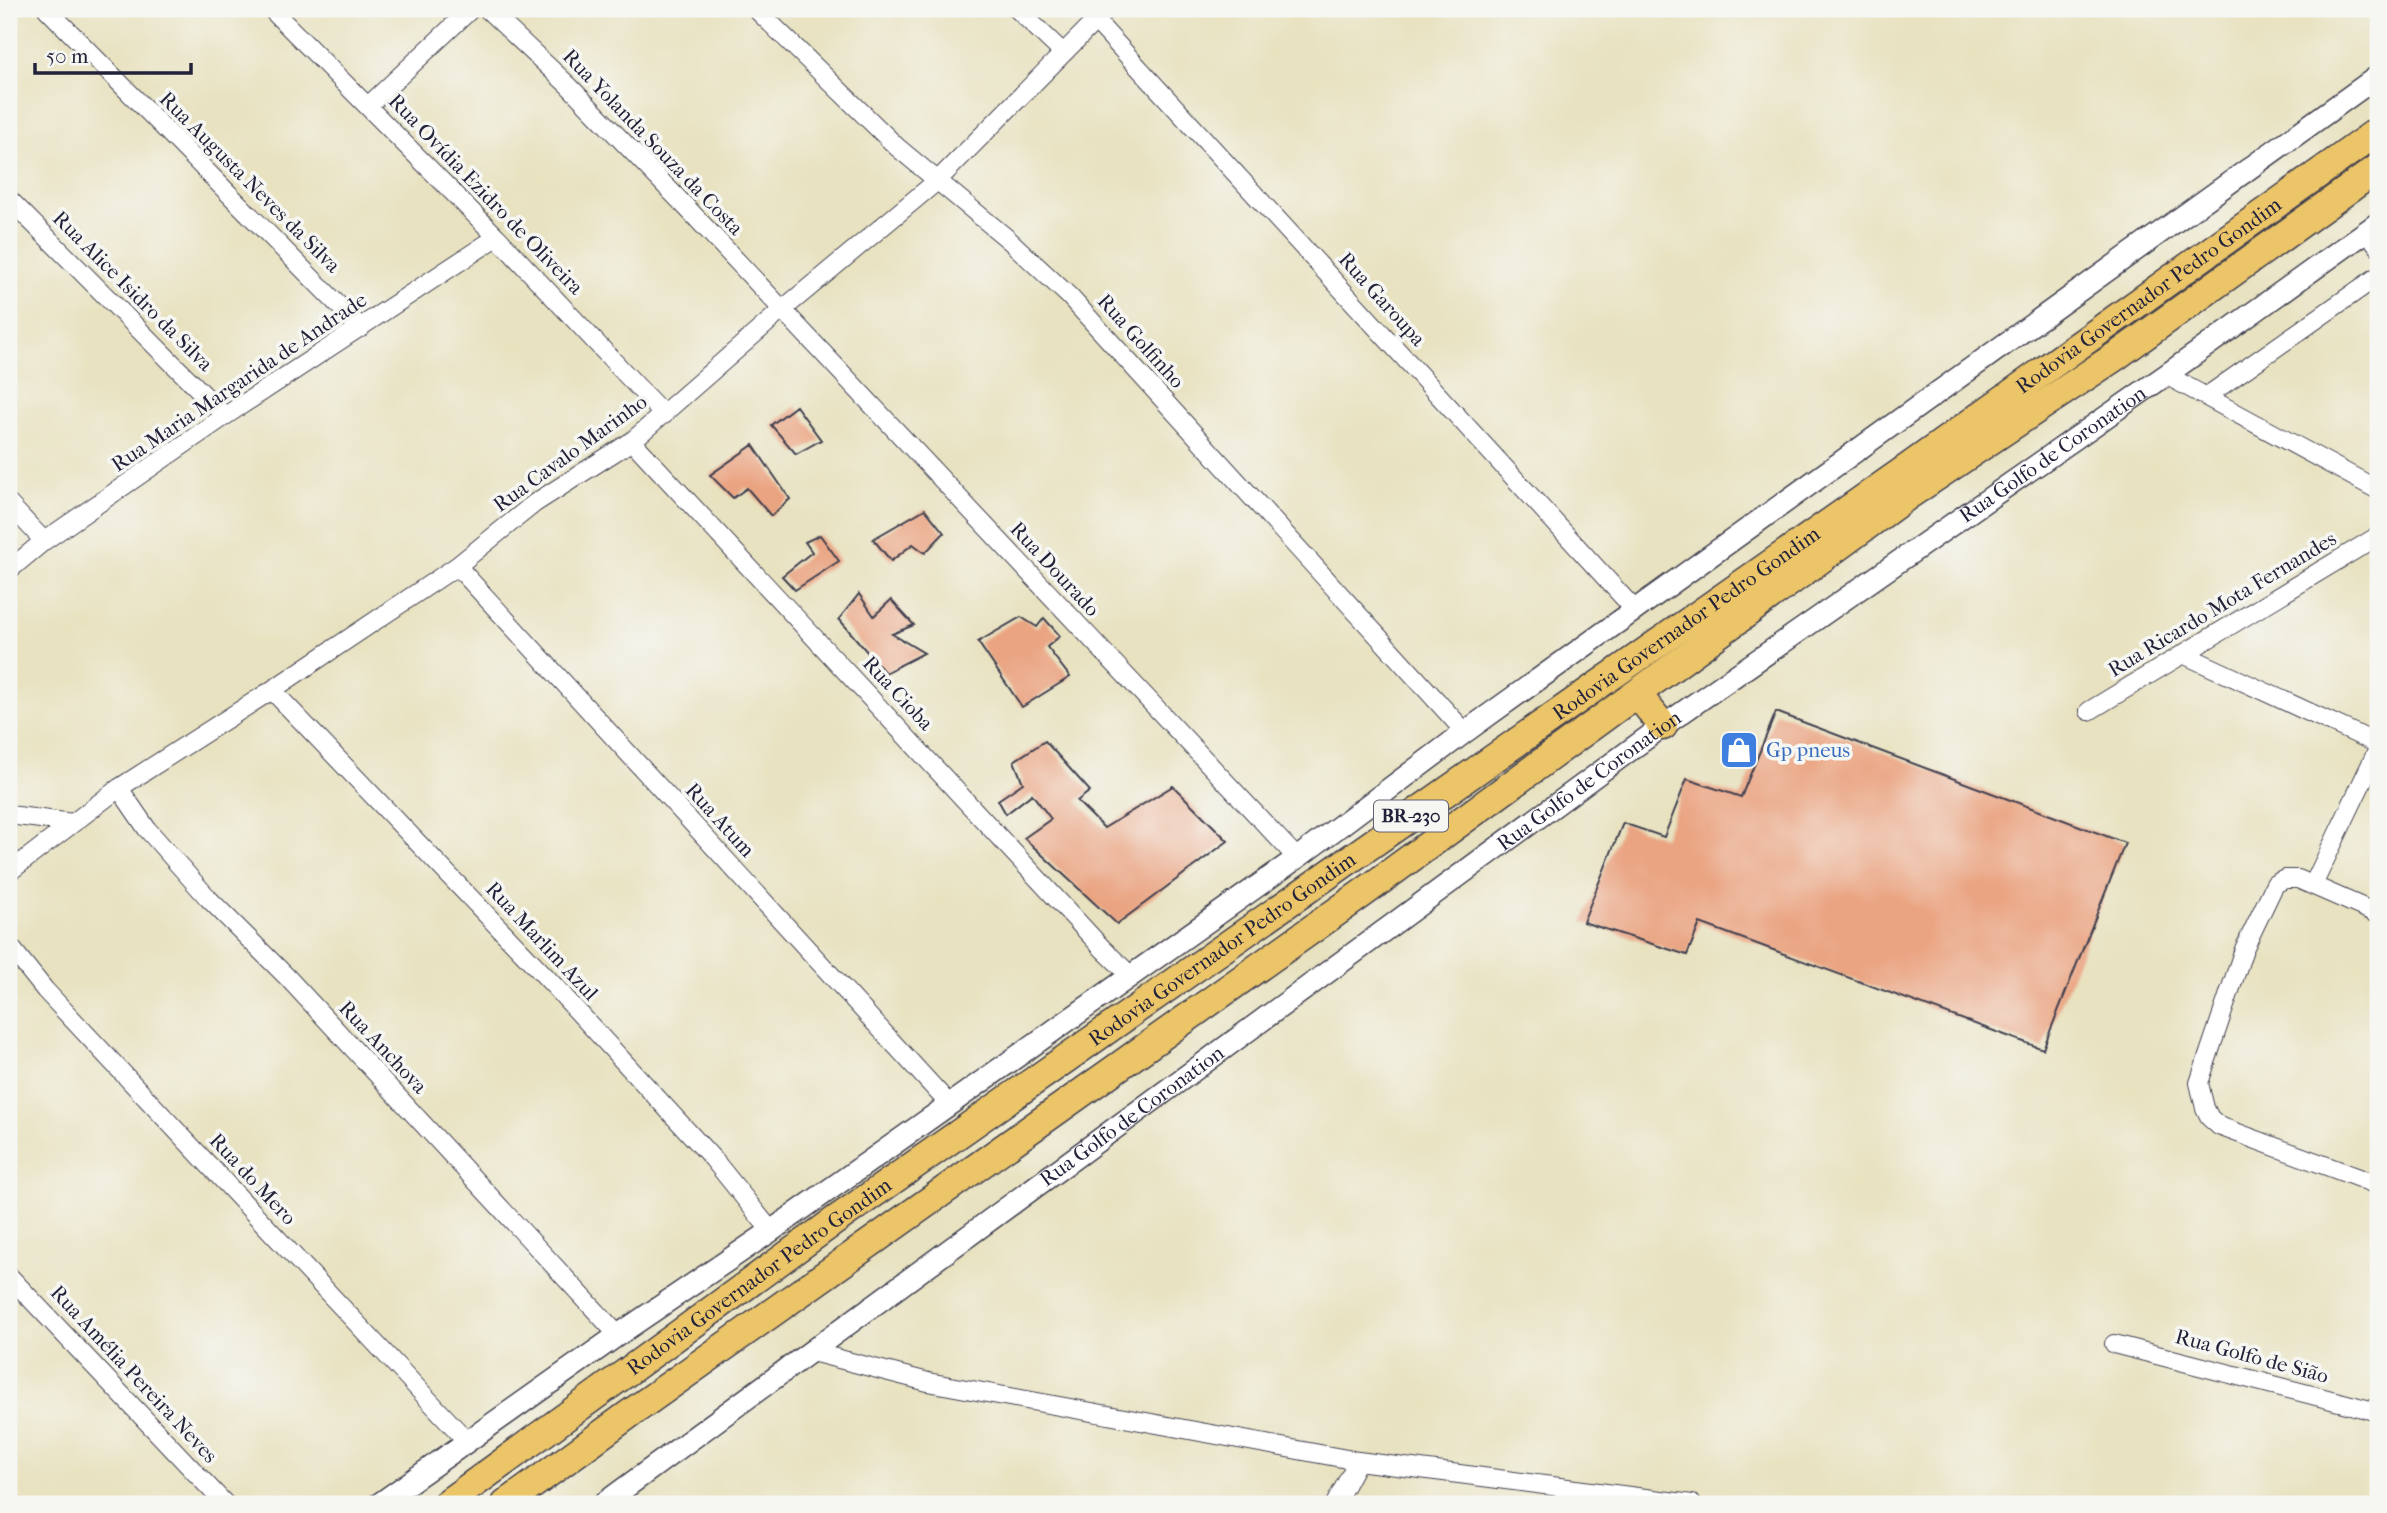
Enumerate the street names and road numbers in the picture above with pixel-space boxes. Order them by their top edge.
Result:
street label: Rua Yolanda Souza da Costa [558,44,748,240]
street label: Rua Augusta Neves da Silva [155,87,346,278]
street label: Rua Ovídia Ezidro de Oliveira [384,89,588,300]
street label: Rodovia Governador Pedro Gondim [2011,192,2286,399]
street label: Rua Alice Isidro da Silva [48,206,218,376]
street label: Rua Garoupa [1334,247,1431,351]
street label: Rua Maria Margarida de Andrade [107,287,371,477]
street label: Rua Golfinho [1092,289,1190,393]
street label: Rua Golfo de Coronation [1955,381,2151,528]
street label: Rua Cavalo Marinho [489,389,651,517]
street label: Rua Dourado [1005,517,1105,621]
street label: Rodovia Governador Pedro Gondim [1548,521,1825,725]
street label: Rua Ricardo Mota Fernandes [2104,526,2341,682]
street label: Rua Cioba [858,651,938,735]
street label: Rua Golfo de Coronation [1492,705,1686,856]
street label: Rua Atum [681,778,760,862]
road number: BR-230 [1374,800,1448,832]
street label: Rodovia Governador Pedro Gondim [1084,847,1361,1051]
street label: Rua Marlim Azul [481,877,603,1005]
street label: Rua Anchova [334,996,432,1098]
street label: Rua Golfo de Coronation [1035,1040,1229,1191]
street label: Rua do Mero [205,1128,301,1230]
street label: Rodovia Governador Pedro Gondim [622,1172,896,1380]
street label: Rua Amélia Pereira Neves [46,1280,223,1468]
street label: Rua Golfo de Sião [2173,1324,2331,1388]

